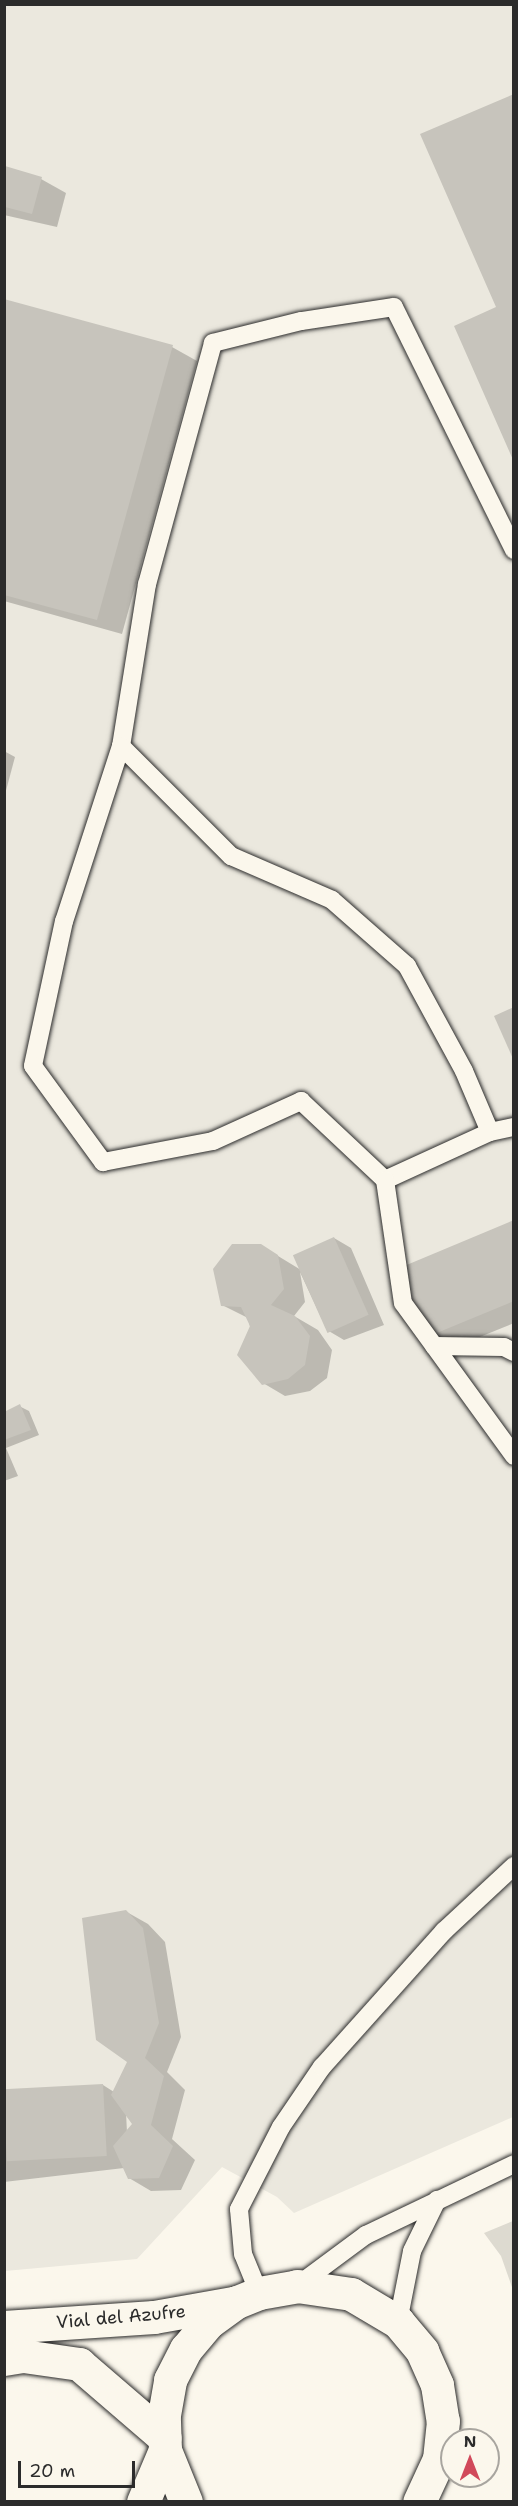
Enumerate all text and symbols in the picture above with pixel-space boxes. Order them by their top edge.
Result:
street label: Vial del Azufre [55,2301,187,2333]
north arrow [440,2428,500,2488]
text: N [464,2431,476,2452]
scale bar [21,2449,138,2487]
text: 20 m [29,2459,75,2483]

